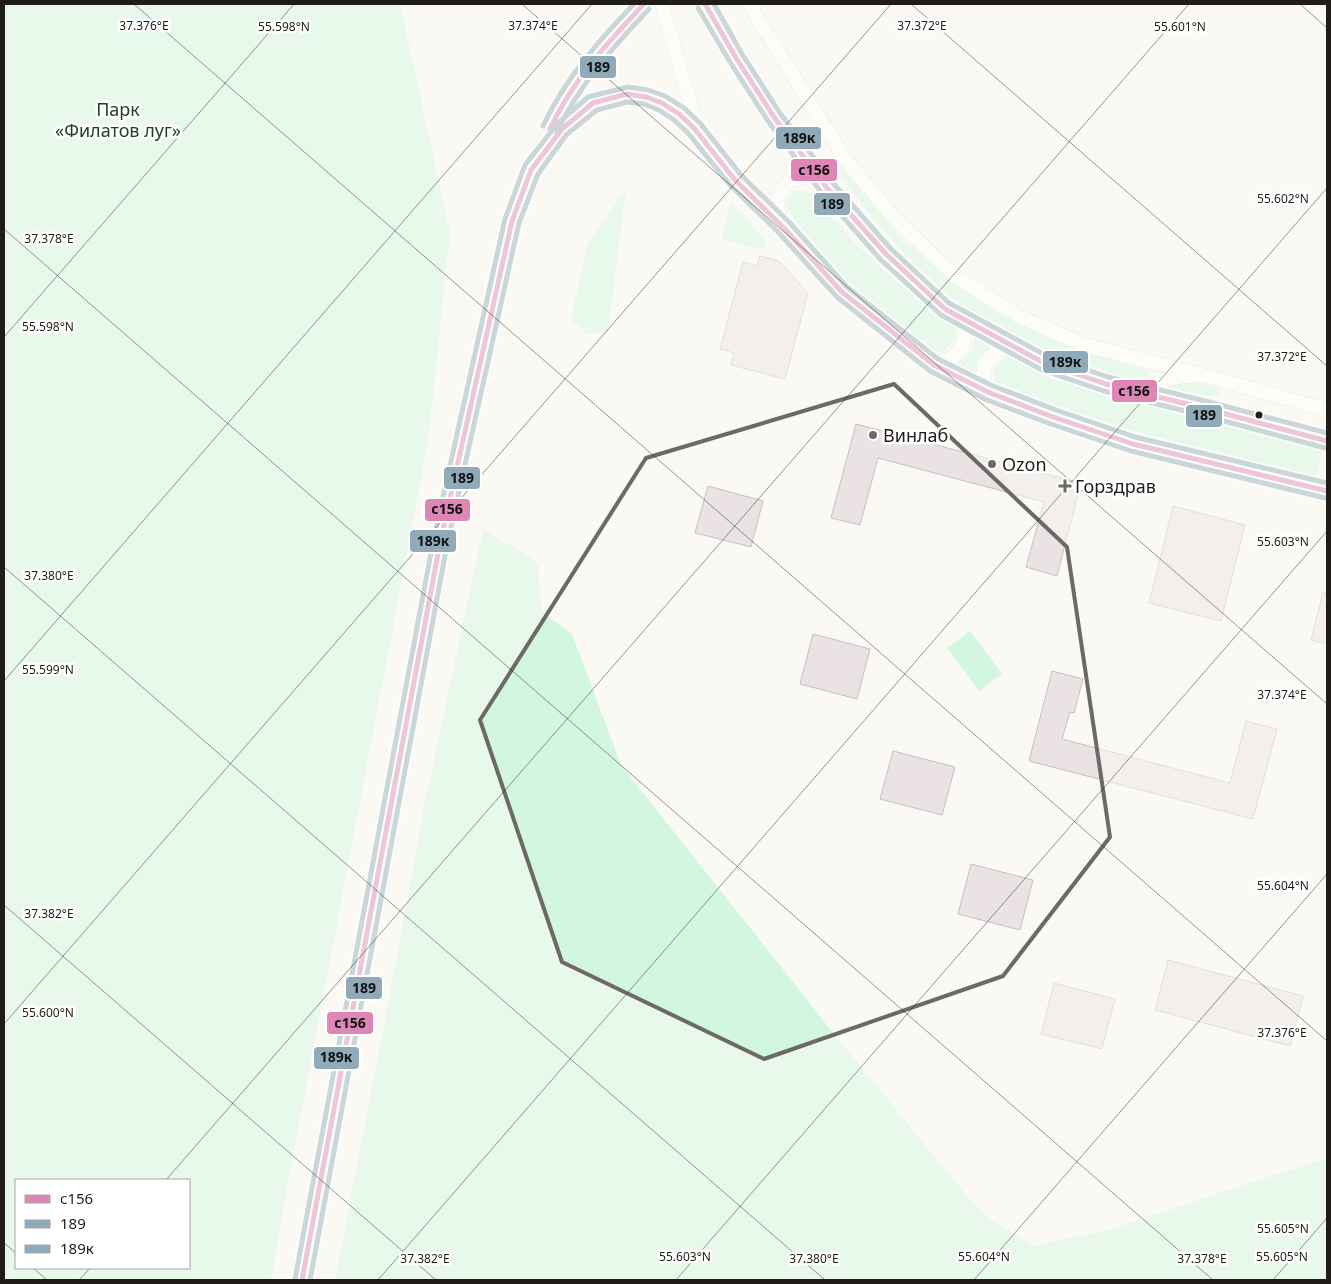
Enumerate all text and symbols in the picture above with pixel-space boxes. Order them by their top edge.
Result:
text: 37.376°E [119,17,169,34]
text: 37.374°E [508,17,558,34]
text: 37.372°E [897,17,947,34]
text: 55.598°N [258,18,310,35]
text: 55.601°N [1154,18,1206,35]
line badge: 189 [579,55,617,79]
text: 189 [586,57,610,76]
park label: Парк «Филатов луг» [55,97,181,142]
line badge: 189к [775,126,822,150]
text: 189к [783,128,816,147]
line badge: с156 [790,158,838,182]
text: с156 [798,160,830,179]
text: 55.602°N [1257,190,1309,207]
line badge: 189 [813,192,851,216]
text: 189 [820,194,844,213]
text: 37.378°E [24,230,74,247]
text: 55.598°N [22,318,74,335]
text: 37.372°E [1257,348,1307,365]
line badge: 189к [1042,350,1089,374]
text: 189к [1049,352,1082,371]
line badge: с156 [1111,379,1158,403]
text: с156 [1118,381,1150,400]
line badge: 189 [1185,404,1223,428]
text: 189 [1192,405,1216,424]
unlabelled marker [1254,410,1264,420]
place label: Винлаб [883,423,948,447]
marker: Винлаб [867,429,879,441]
place label: Ozon [1002,452,1047,476]
marker: Ozon [986,458,998,470]
line badge: 189 [443,466,481,490]
text: 189 [450,468,474,487]
place label: Горздрав [1075,474,1156,498]
marker: Горздрав [1059,480,1071,492]
line badge: с156 [424,498,471,522]
text: с156 [431,499,463,518]
line badge: 189к [409,529,457,553]
text: 189к [417,531,450,550]
text: 55.603°N [1257,533,1309,550]
text: 37.380°E [24,567,74,584]
text: 55.599°N [22,661,74,678]
text: 37.374°E [1257,686,1307,703]
text: 55.604°N [1257,877,1309,894]
text: 37.382°E [24,905,74,922]
line badge: 189 [345,976,383,1000]
text: 189 [352,978,376,997]
text: 55.600°N [22,1004,74,1021]
line badge: с156 [326,1011,374,1035]
text: с156 [334,1013,366,1032]
text: 37.376°E [1257,1024,1307,1041]
line badge: 189к [313,1046,360,1070]
text: 189к [320,1047,353,1066]
legend [15,1179,190,1269]
text: с156 [60,1188,93,1208]
text: 189 [60,1213,86,1233]
text: 55.605°N [1257,1220,1309,1237]
text: 189к [60,1238,94,1258]
text: 55.603°N [659,1248,711,1265]
text: 55.604°N [958,1248,1010,1265]
text: 55.605°N [1256,1248,1308,1265]
text: 37.382°E [400,1250,450,1267]
text: 37.380°E [789,1250,839,1267]
text: 37.378°E [1177,1250,1227,1267]

